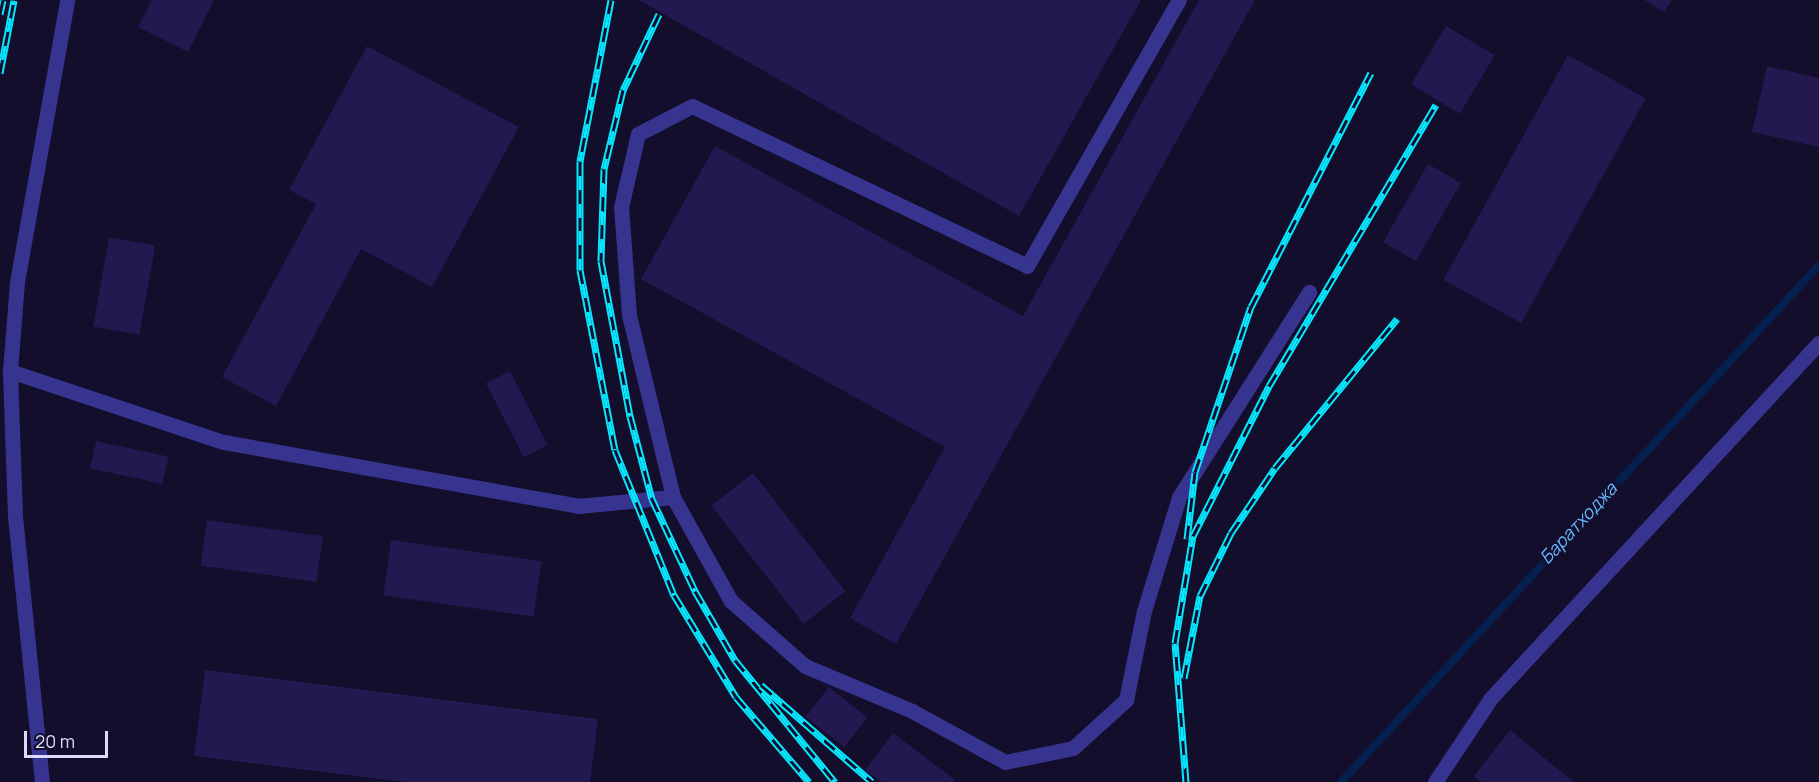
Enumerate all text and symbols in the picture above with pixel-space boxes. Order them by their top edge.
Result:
water label: Баратходжа [1535,478,1621,568]
scale bar [27,719,111,757]
text: 20 m [35,729,75,753]

